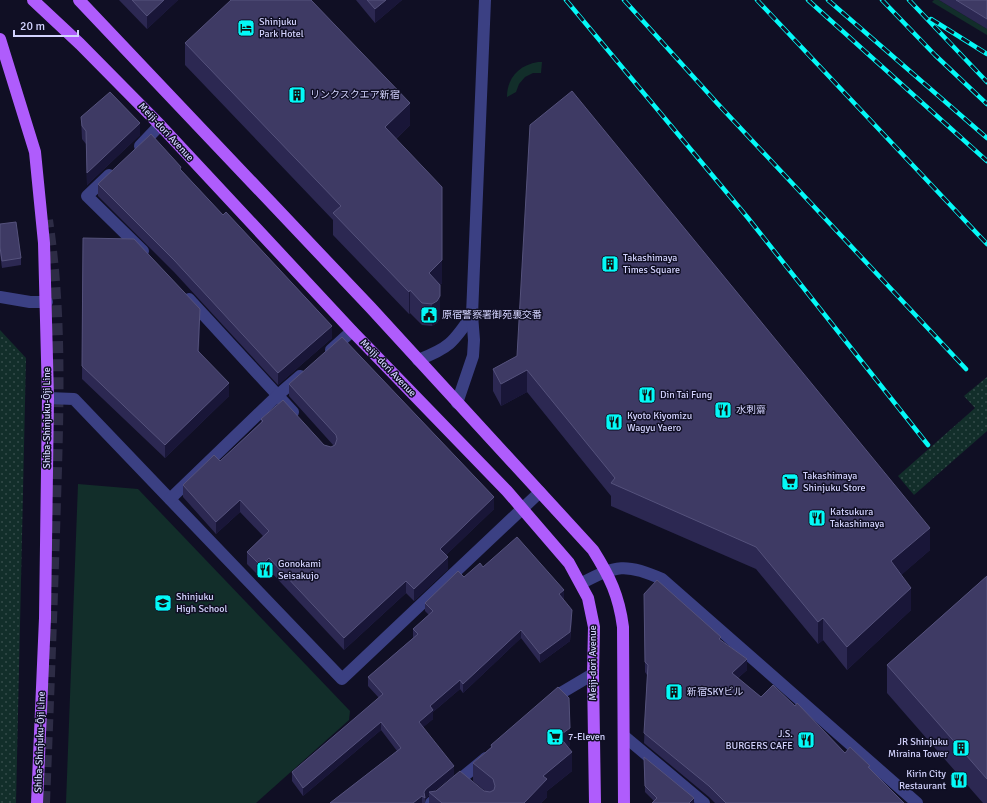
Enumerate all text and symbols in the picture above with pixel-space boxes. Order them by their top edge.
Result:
scale bar [14,12,78,38]
place label: Shinjuku Park Hotel [259,16,304,40]
hotel icon: Shinjuku Park Hotel [236,18,256,38]
text: 20 m [20,19,45,34]
building icon: リンクスクエア新宿 [287,85,307,105]
place label: リンクスクエア新宿 [310,89,400,101]
street label: Meiji-dori Avenue [136,100,196,164]
place label: Takashimaya Times Square [623,252,680,276]
building icon: Takashimaya Times Square [600,254,620,274]
public building icon: 原宿警察署御苑裏交番 [419,305,439,325]
place label: 原宿警察署御苑裏交番 [442,309,542,321]
street label: Meiji-dori Avenue [358,337,418,399]
street label: Shiba-Shinjuku-Ōji Line [41,367,53,469]
restaurant icon: Din Tai Fung [637,385,657,405]
place label: Din Tai Fung [660,389,712,401]
restaurant icon: 水刺齋 [713,400,733,420]
place label: 水刺齋 [736,404,766,416]
place label: Kyoto Kiyomizu Wagyu Yaero [627,410,692,434]
restaurant icon: Kyoto Kiyomizu Wagyu Yaero [604,412,624,432]
place label: Takashimaya Shinjuku Store [803,470,866,494]
supermarket icon: Takashimaya Shinjuku Store [780,472,800,492]
place label: Katsukura Takashimaya [830,506,884,530]
restaurant icon: Katsukura Takashimaya [807,508,827,528]
place label: Gonokami Seisakujo [278,558,321,582]
restaurant icon: Gonokami Seisakujo [255,560,275,580]
place label: Shinjuku High School [176,591,227,615]
school or university icon: Shinjuku High School [153,593,173,613]
street label: Meiji-dori Avenue [587,625,599,701]
building icon: 新宿SKYビル [664,682,684,702]
place label: 新宿SKYビル [687,686,744,698]
street label: Shiba-Shinjuku-Ōji Line [32,691,48,793]
supermarket icon: 7-Eleven [545,727,565,747]
place label: J.S. BURGERS CAFE [726,728,793,752]
restaurant icon: J.S. BURGERS CAFE [796,730,816,750]
place label: 7-Eleven [568,731,605,743]
place label: JR Shinjuku Miraina Tower [888,736,948,760]
building icon: JR Shinjuku Miraina Tower [951,738,971,758]
place label: Kirin City Restaurant [899,768,946,792]
restaurant icon: Kirin City Restaurant [949,770,969,790]

